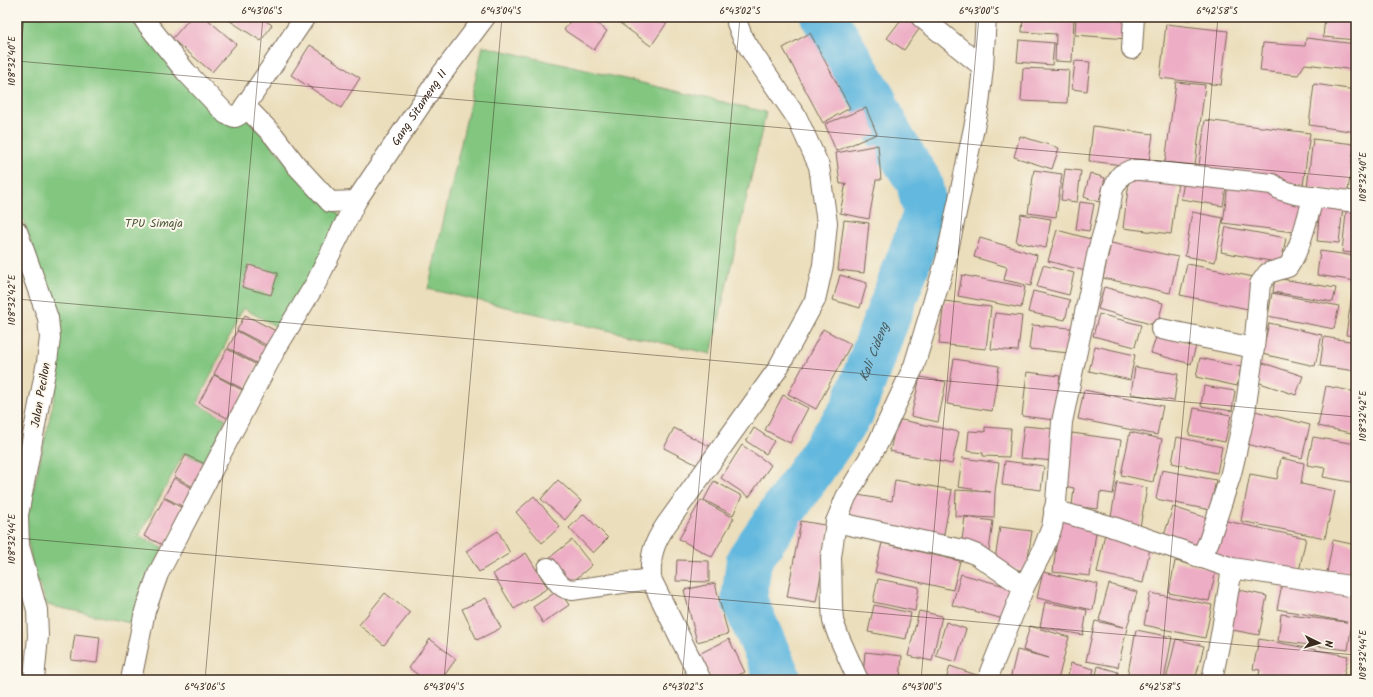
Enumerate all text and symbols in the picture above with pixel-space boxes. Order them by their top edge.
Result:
text: 6°43'06"S [242,3,283,19]
text: 6°43'04"S [481,3,522,19]
text: 6°43'02"S [719,3,761,19]
text: 6°43'00"S [959,3,1000,19]
text: 6°42'58"S [1196,3,1239,19]
text: 108°32'40"E [4,35,20,86]
street label: Gang Sitameng II [386,65,452,149]
text: 108°32'40"E [1355,151,1371,202]
park label: TPU Simaja [125,214,183,233]
text: 108°32'42"E [4,273,20,326]
water label: Kali Cideng [854,318,895,384]
street label: Jalan Pecilon [26,361,56,429]
text: 108°32'42"E [1355,389,1371,442]
text: 108°32'44"E [4,513,20,564]
north arrow [1299,623,1339,663]
text: 108°32'44"E [1355,629,1371,680]
text: N [1319,640,1337,648]
text: 6°43'06"S [185,679,226,695]
text: 6°43'04"S [424,679,465,695]
text: 6°43'02"S [662,679,704,695]
text: 6°43'00"S [902,679,943,695]
text: 6°42'58"S [1139,679,1182,695]

